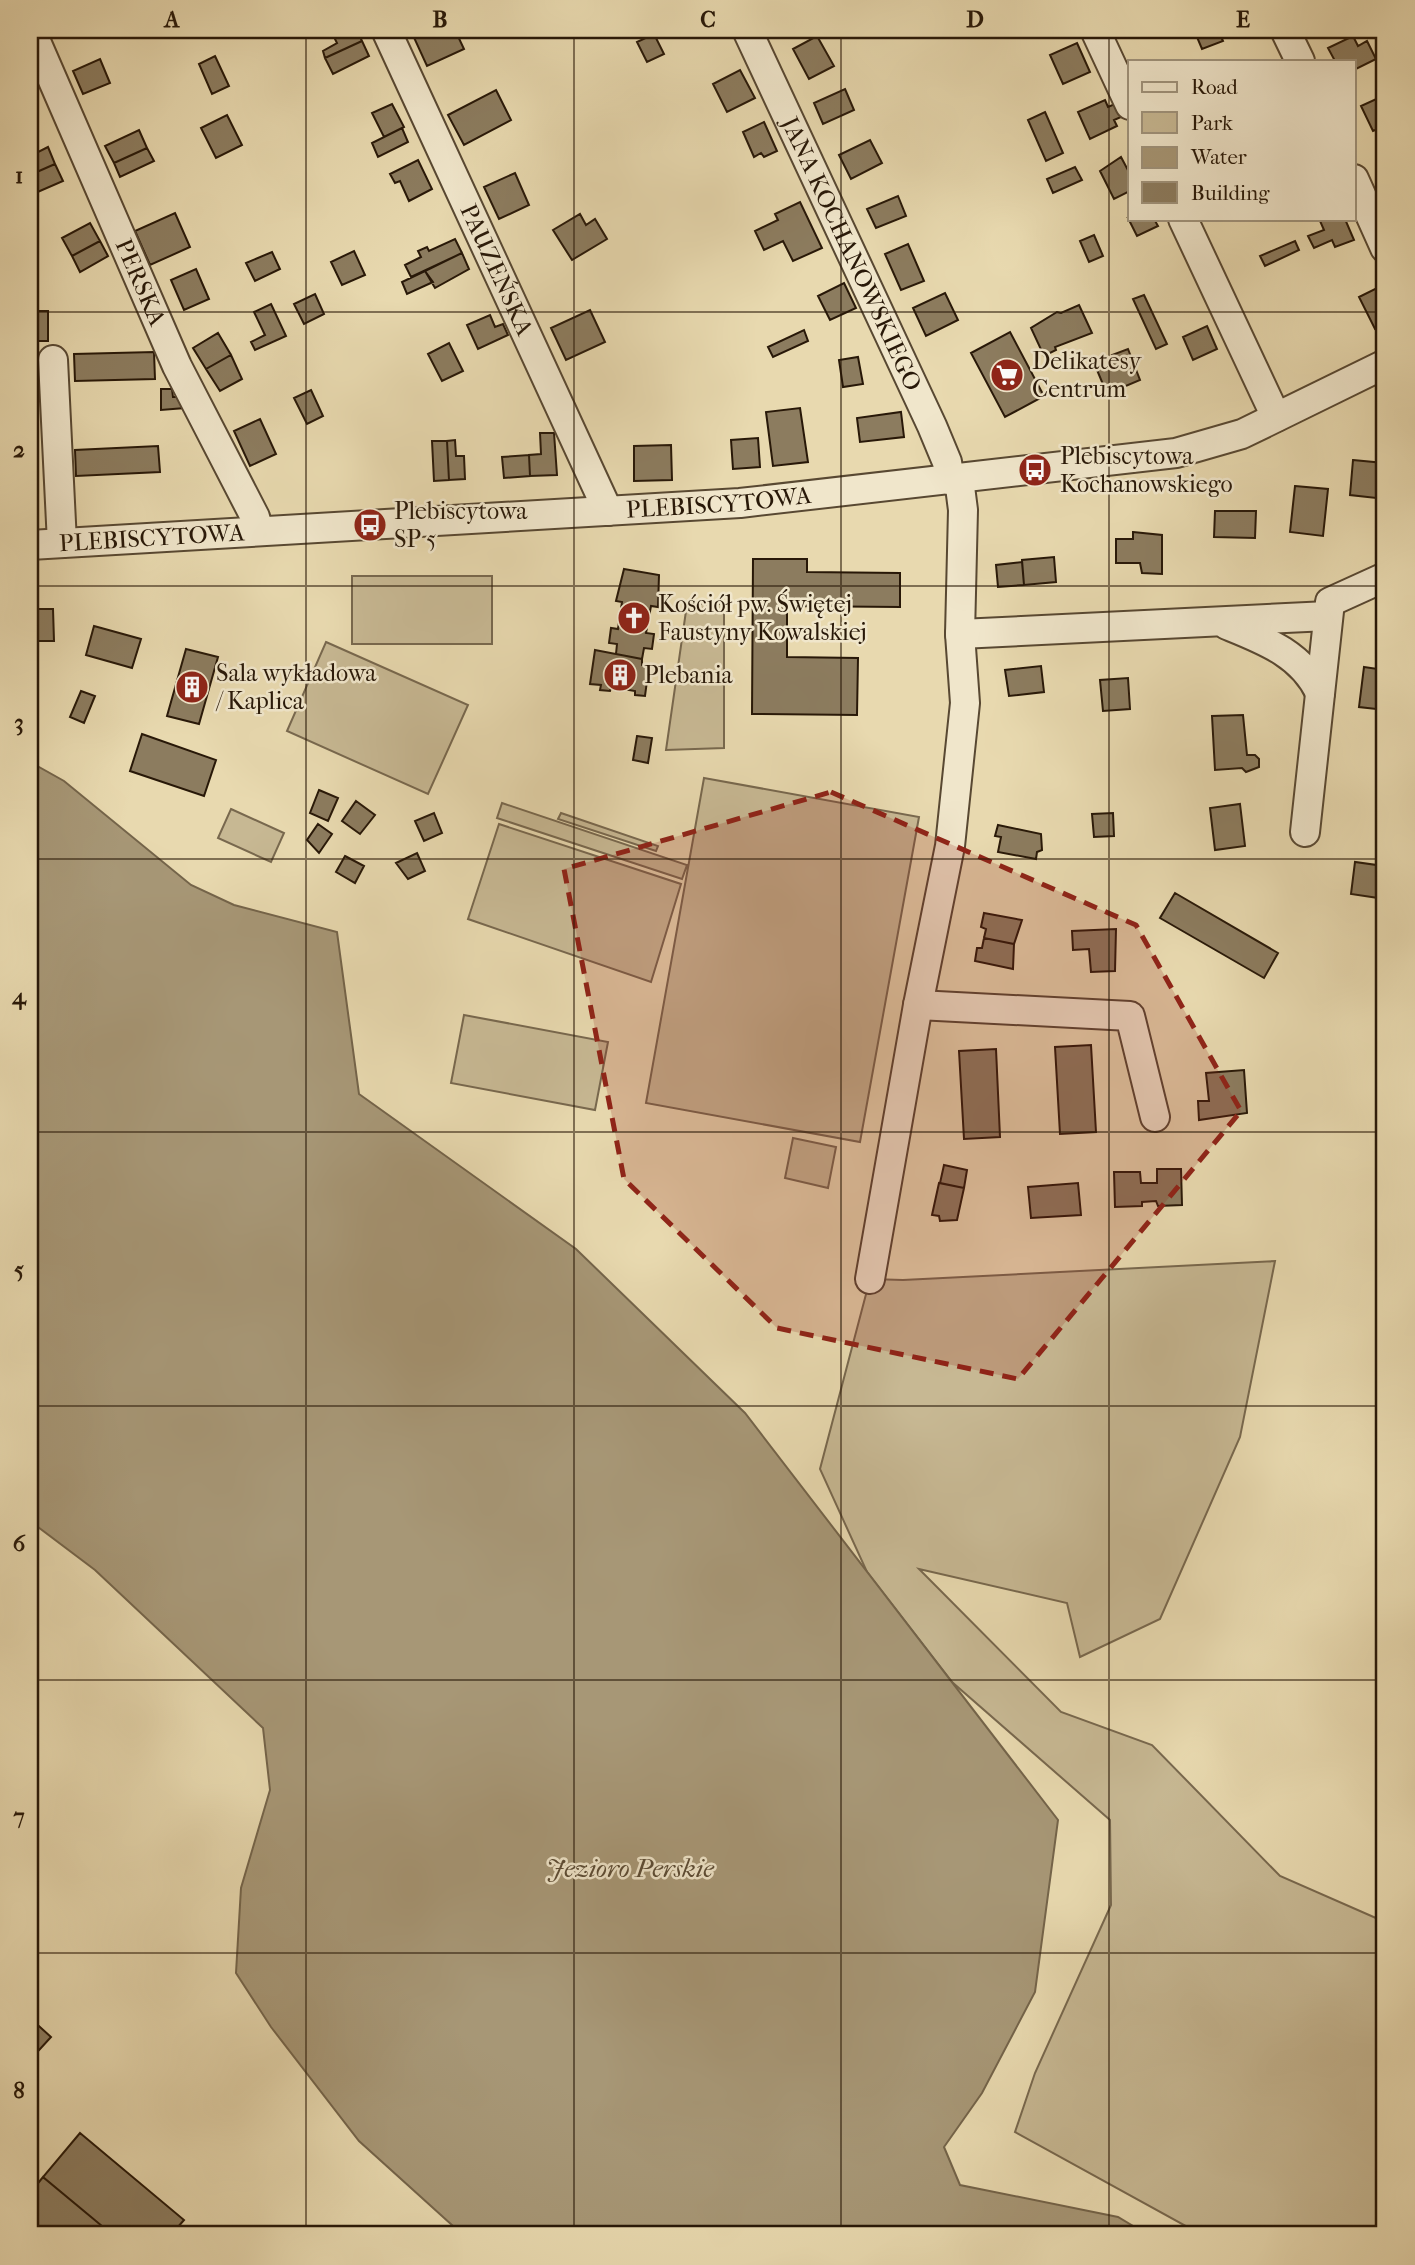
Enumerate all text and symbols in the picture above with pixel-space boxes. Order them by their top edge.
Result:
text: A [163,6,181,33]
text: B [433,6,448,33]
text: C [700,6,716,33]
text: D [966,6,984,33]
text: E [1236,6,1250,33]
legend [1128,60,1356,220]
text: Road [1191,75,1238,99]
street label: JANA KOCHANOWSKIEGO [775,111,927,395]
text: Park [1191,111,1233,135]
text: Water [1190,145,1247,169]
text: 1 [15,162,23,189]
text: Building [1191,181,1270,205]
street label: PAUZEŃSKA [454,200,539,340]
street label: PERSKA [109,235,172,330]
place label: Delikatesy Centrum [1032,347,1142,403]
supermarket icon: Delikatesy Centrum [988,356,1026,394]
text: 2 [13,436,25,463]
place label: Plebiscytowa Kochanowskiego [1060,442,1233,498]
bus stop icon: Plebiscytowa Kochanowskiego [1016,451,1054,489]
street label: PLEBISCYTOWA [625,481,813,524]
place label: Plebiscytowa SP 5 [394,497,528,553]
bus stop icon: Plebiscytowa SP 5 [351,506,389,544]
street label: PLEBISCYTOWA [58,518,246,557]
place label: Kościół pw. Świętej Faustyny Kowalskiej [658,589,867,646]
church icon: Kościół pw. Świętej Faustyny Kowalskiej [615,599,653,637]
building icon: Plebania [601,656,639,694]
place label: Sala wykładowa / Kaplica [215,659,377,715]
place label: Plebania [644,661,733,689]
building icon: Sala wykładowa / Kaplica [173,668,211,706]
text: 3 [14,709,24,736]
text: 4 [11,983,27,1010]
text: 5 [14,1256,24,1283]
text: 6 [13,1530,26,1557]
text: 7 [12,1803,25,1830]
water label: Jezioro Perskie [546,1853,715,1884]
text: 8 [13,2077,25,2104]

